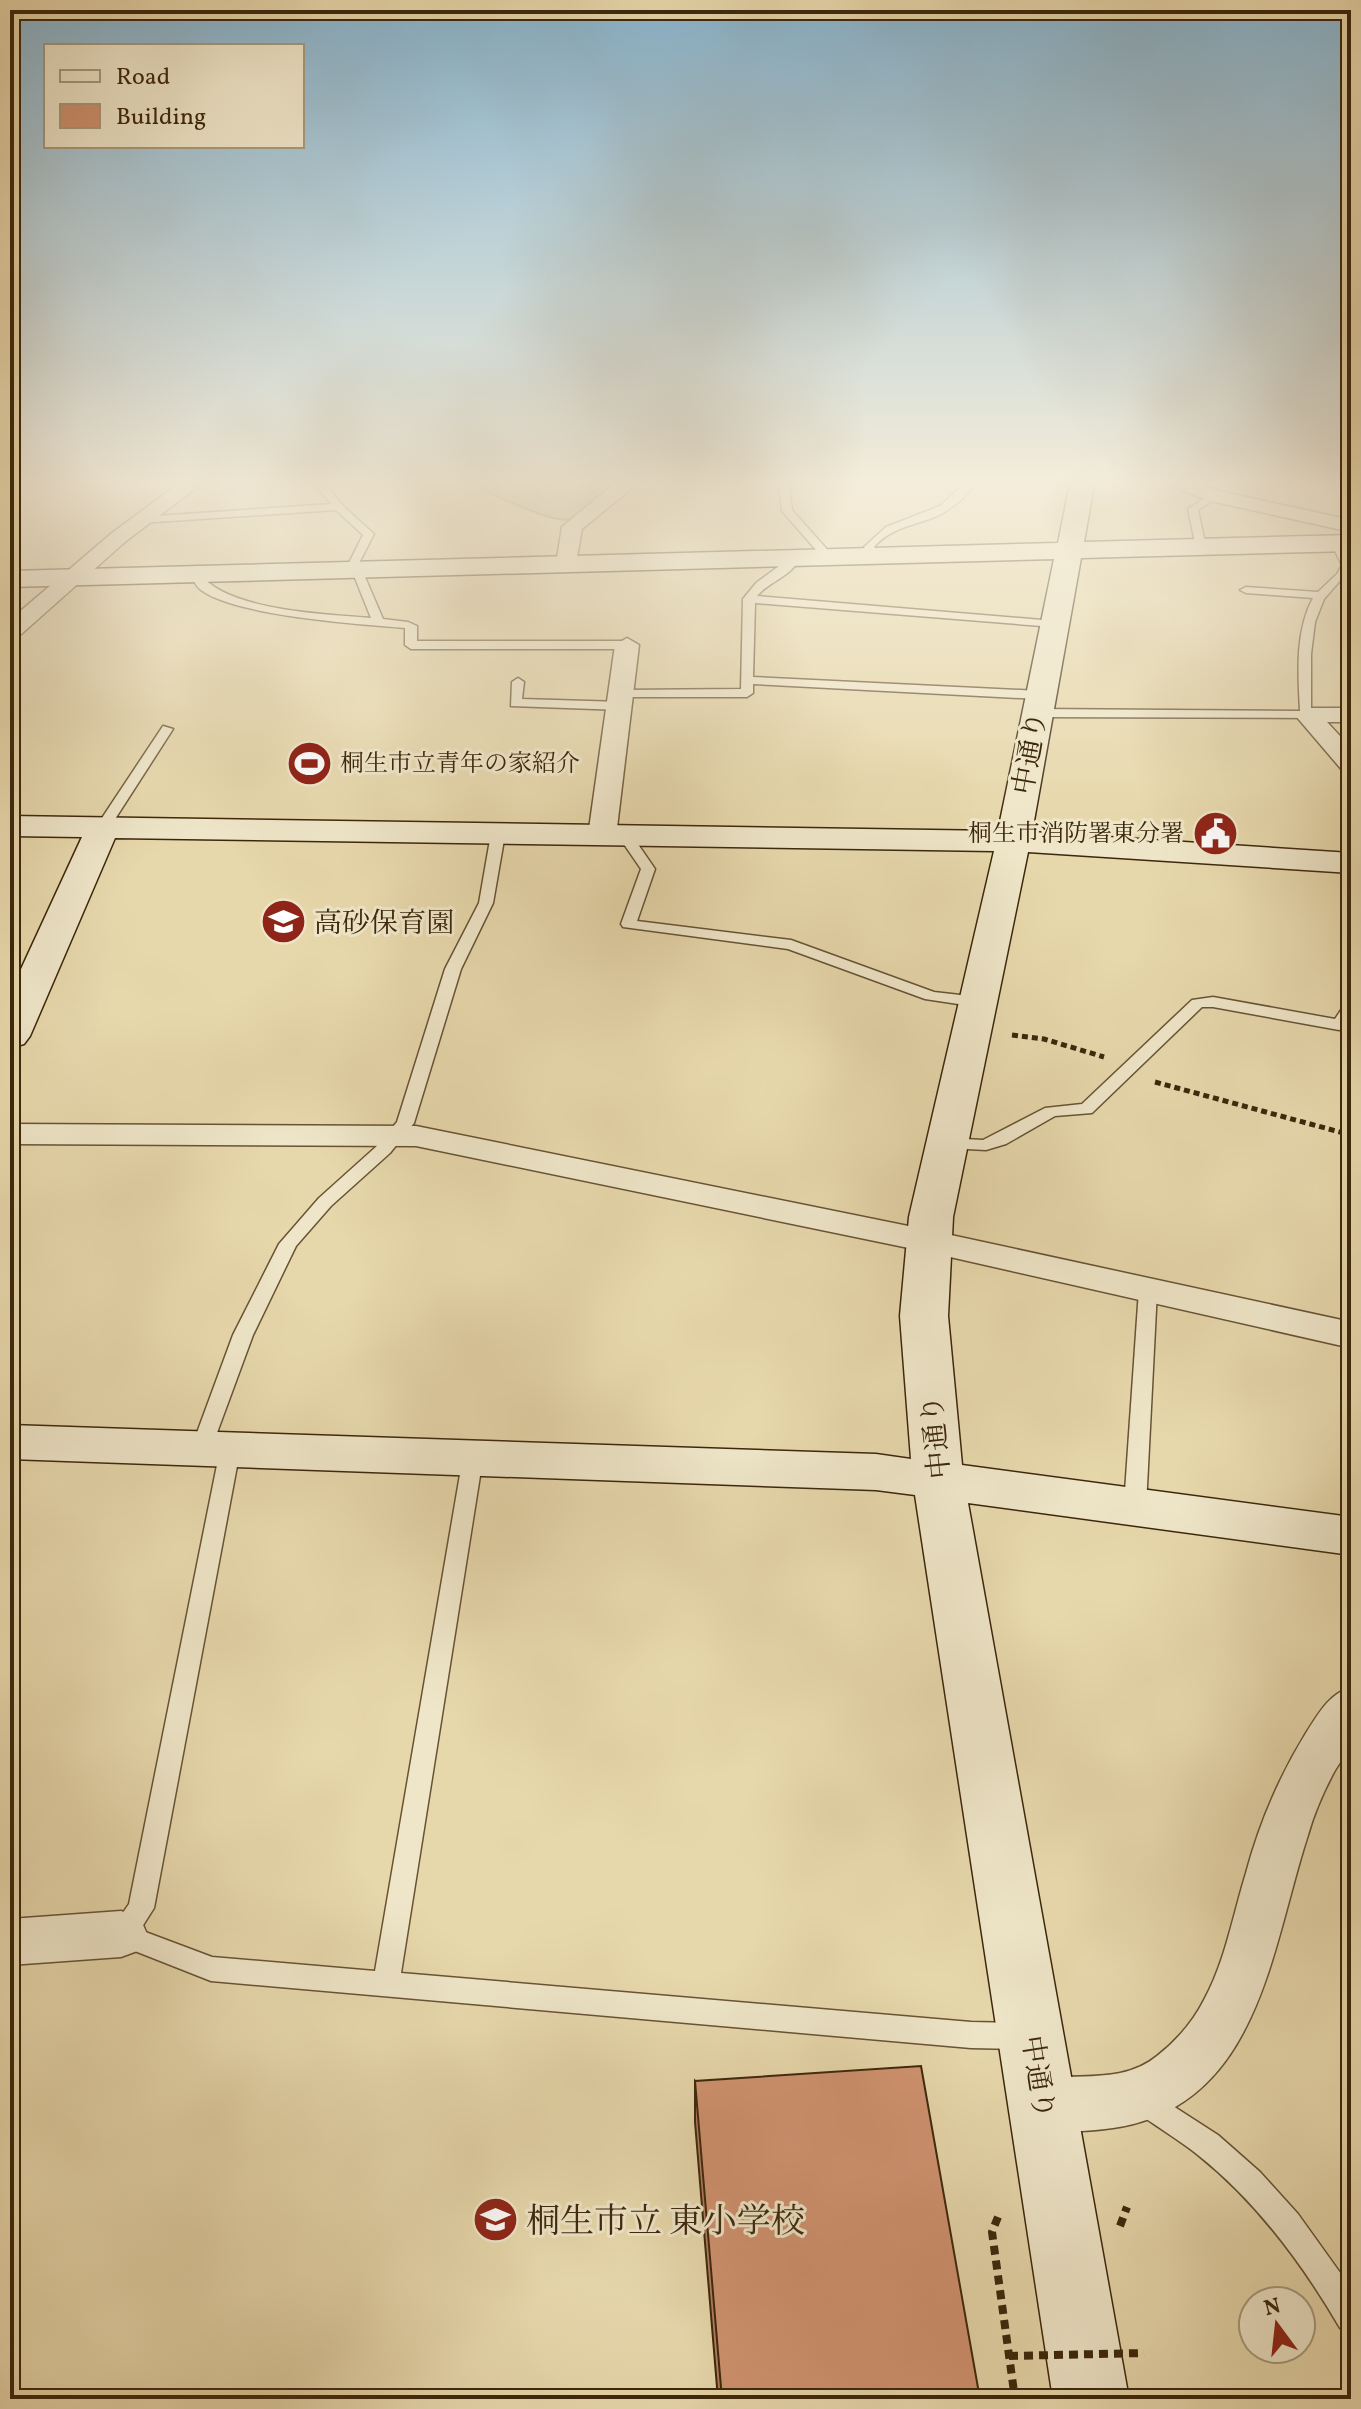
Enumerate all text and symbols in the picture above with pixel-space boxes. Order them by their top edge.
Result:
legend [44,44,304,148]
text: Road [116,61,170,95]
text: Building [116,101,206,135]
street label: 中通り [1005,709,1058,798]
sports icon: 桐生市立青年の家紹介 [285,739,333,787]
place label: 桐生市立青年の家紹介 [340,748,580,782]
public building icon: 桐生市消防署東分署 [1191,809,1239,857]
place label: 桐生市消防署東分署 [968,818,1184,852]
school or university icon: 高砂保育園 [259,898,307,946]
place label: 高砂保育園 [314,905,454,944]
street label: 中通り [914,1393,961,1481]
street label: 中通り [1011,2033,1062,2122]
school or university icon: 桐生市立 東小学校 [471,2196,519,2244]
place label: 桐生市立 東小学校 [526,2200,805,2247]
north arrow [1237,2285,1317,2365]
text: N [1261,2291,1284,2325]

